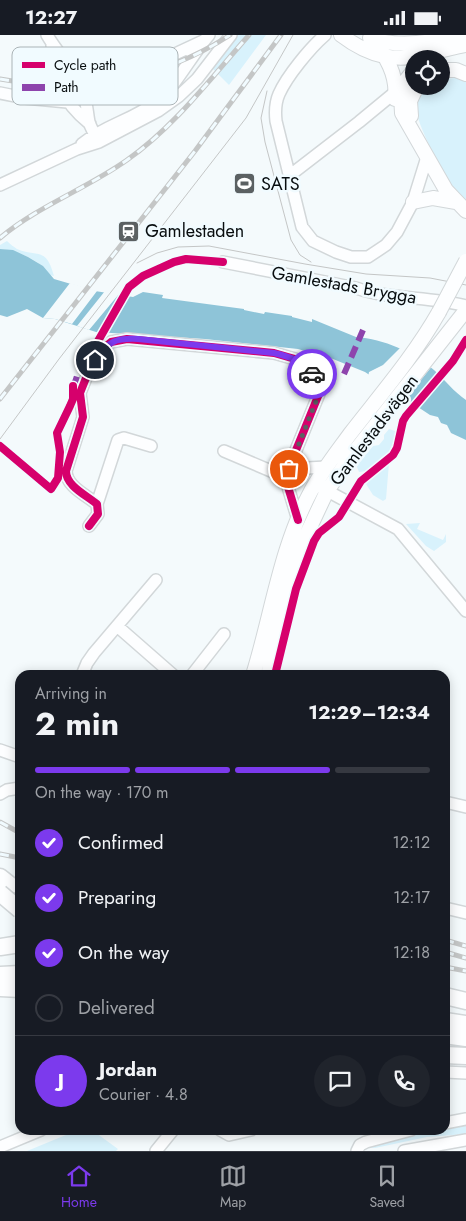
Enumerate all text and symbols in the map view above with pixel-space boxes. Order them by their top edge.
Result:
text: 12:27 [25,4,77,31]
legend [12,47,178,105]
map controls [405,50,450,95]
button: locate [405,50,450,95]
text: Cycle path [54,55,116,75]
text: Path [54,77,79,97]
place label: SATS [261,171,300,197]
sports icon: SATS [233,172,257,196]
place label: Gamlestaden [145,218,244,244]
station icon: Gamlestaden [117,219,141,243]
street label: Gamlestads Brygga [269,259,419,311]
pin [74,339,116,381]
icon: home [81,346,109,374]
courier [287,349,337,399]
icon: car [298,360,326,388]
street label: Gamlestadsvägen [323,369,425,491]
pin [268,448,310,490]
icon: bag [275,455,303,483]
text: Arriving in [35,682,107,705]
text: 12:29–12:34 [308,699,430,726]
text: 2 min [35,701,119,747]
text: On the way · 170 m [35,781,169,804]
icon: check [35,829,63,857]
text: Confirmed [78,829,164,856]
text: 12:12 [393,831,430,854]
icon: check [35,884,63,912]
text: Preparing [78,884,156,911]
text: 12:17 [393,886,430,909]
icon: check [35,939,63,967]
text: On the way [78,939,169,966]
text: 12:18 [393,941,430,964]
text: Delivered [78,994,155,1021]
button: chat [314,1055,366,1107]
button: phone [378,1055,430,1107]
text: Jordan [99,1056,157,1083]
text: J [58,1067,64,1094]
text: Courier · 4.8 [99,1083,188,1106]
tab: Home [61,1162,97,1212]
tab: Map [219,1162,247,1212]
tab: Saved [369,1162,405,1212]

